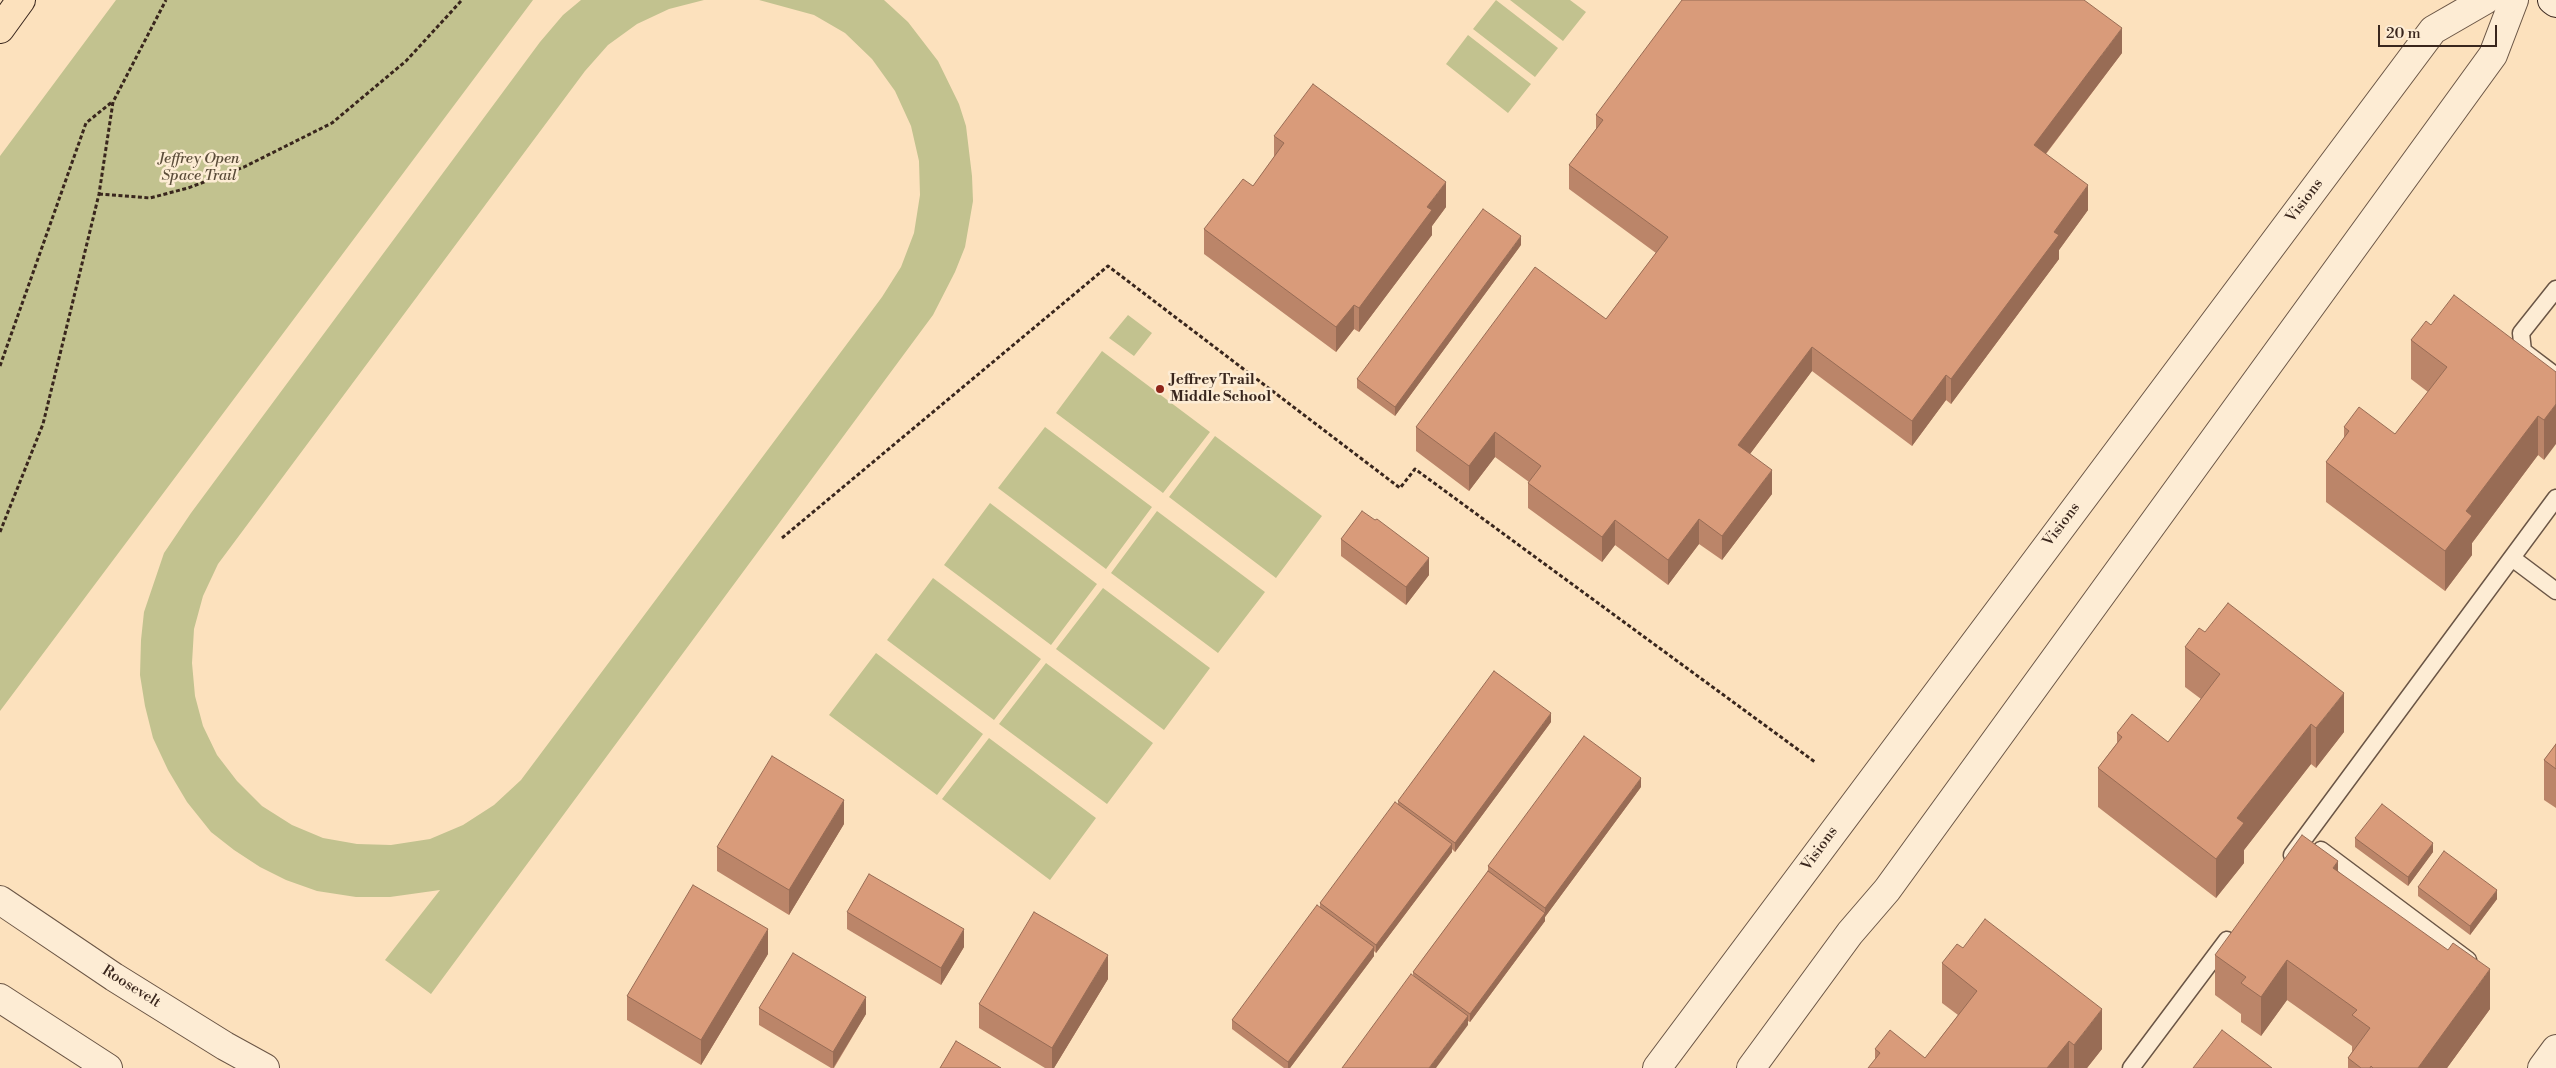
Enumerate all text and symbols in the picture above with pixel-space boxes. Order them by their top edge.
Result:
scale bar [2381,15,2500,47]
text: 20 m [2386,24,2421,43]
park label: Jeffrey Open Space Trail [159,150,239,185]
street label: Visions [2283,176,2327,226]
place label: Jeffrey Trail Middle School [1170,371,1271,406]
marker: Jeffrey Trail Middle School [1154,383,1166,395]
street label: Visions [2040,500,2084,550]
street label: Visions [1798,823,1842,875]
street label: Roosevelt [98,962,164,1012]

